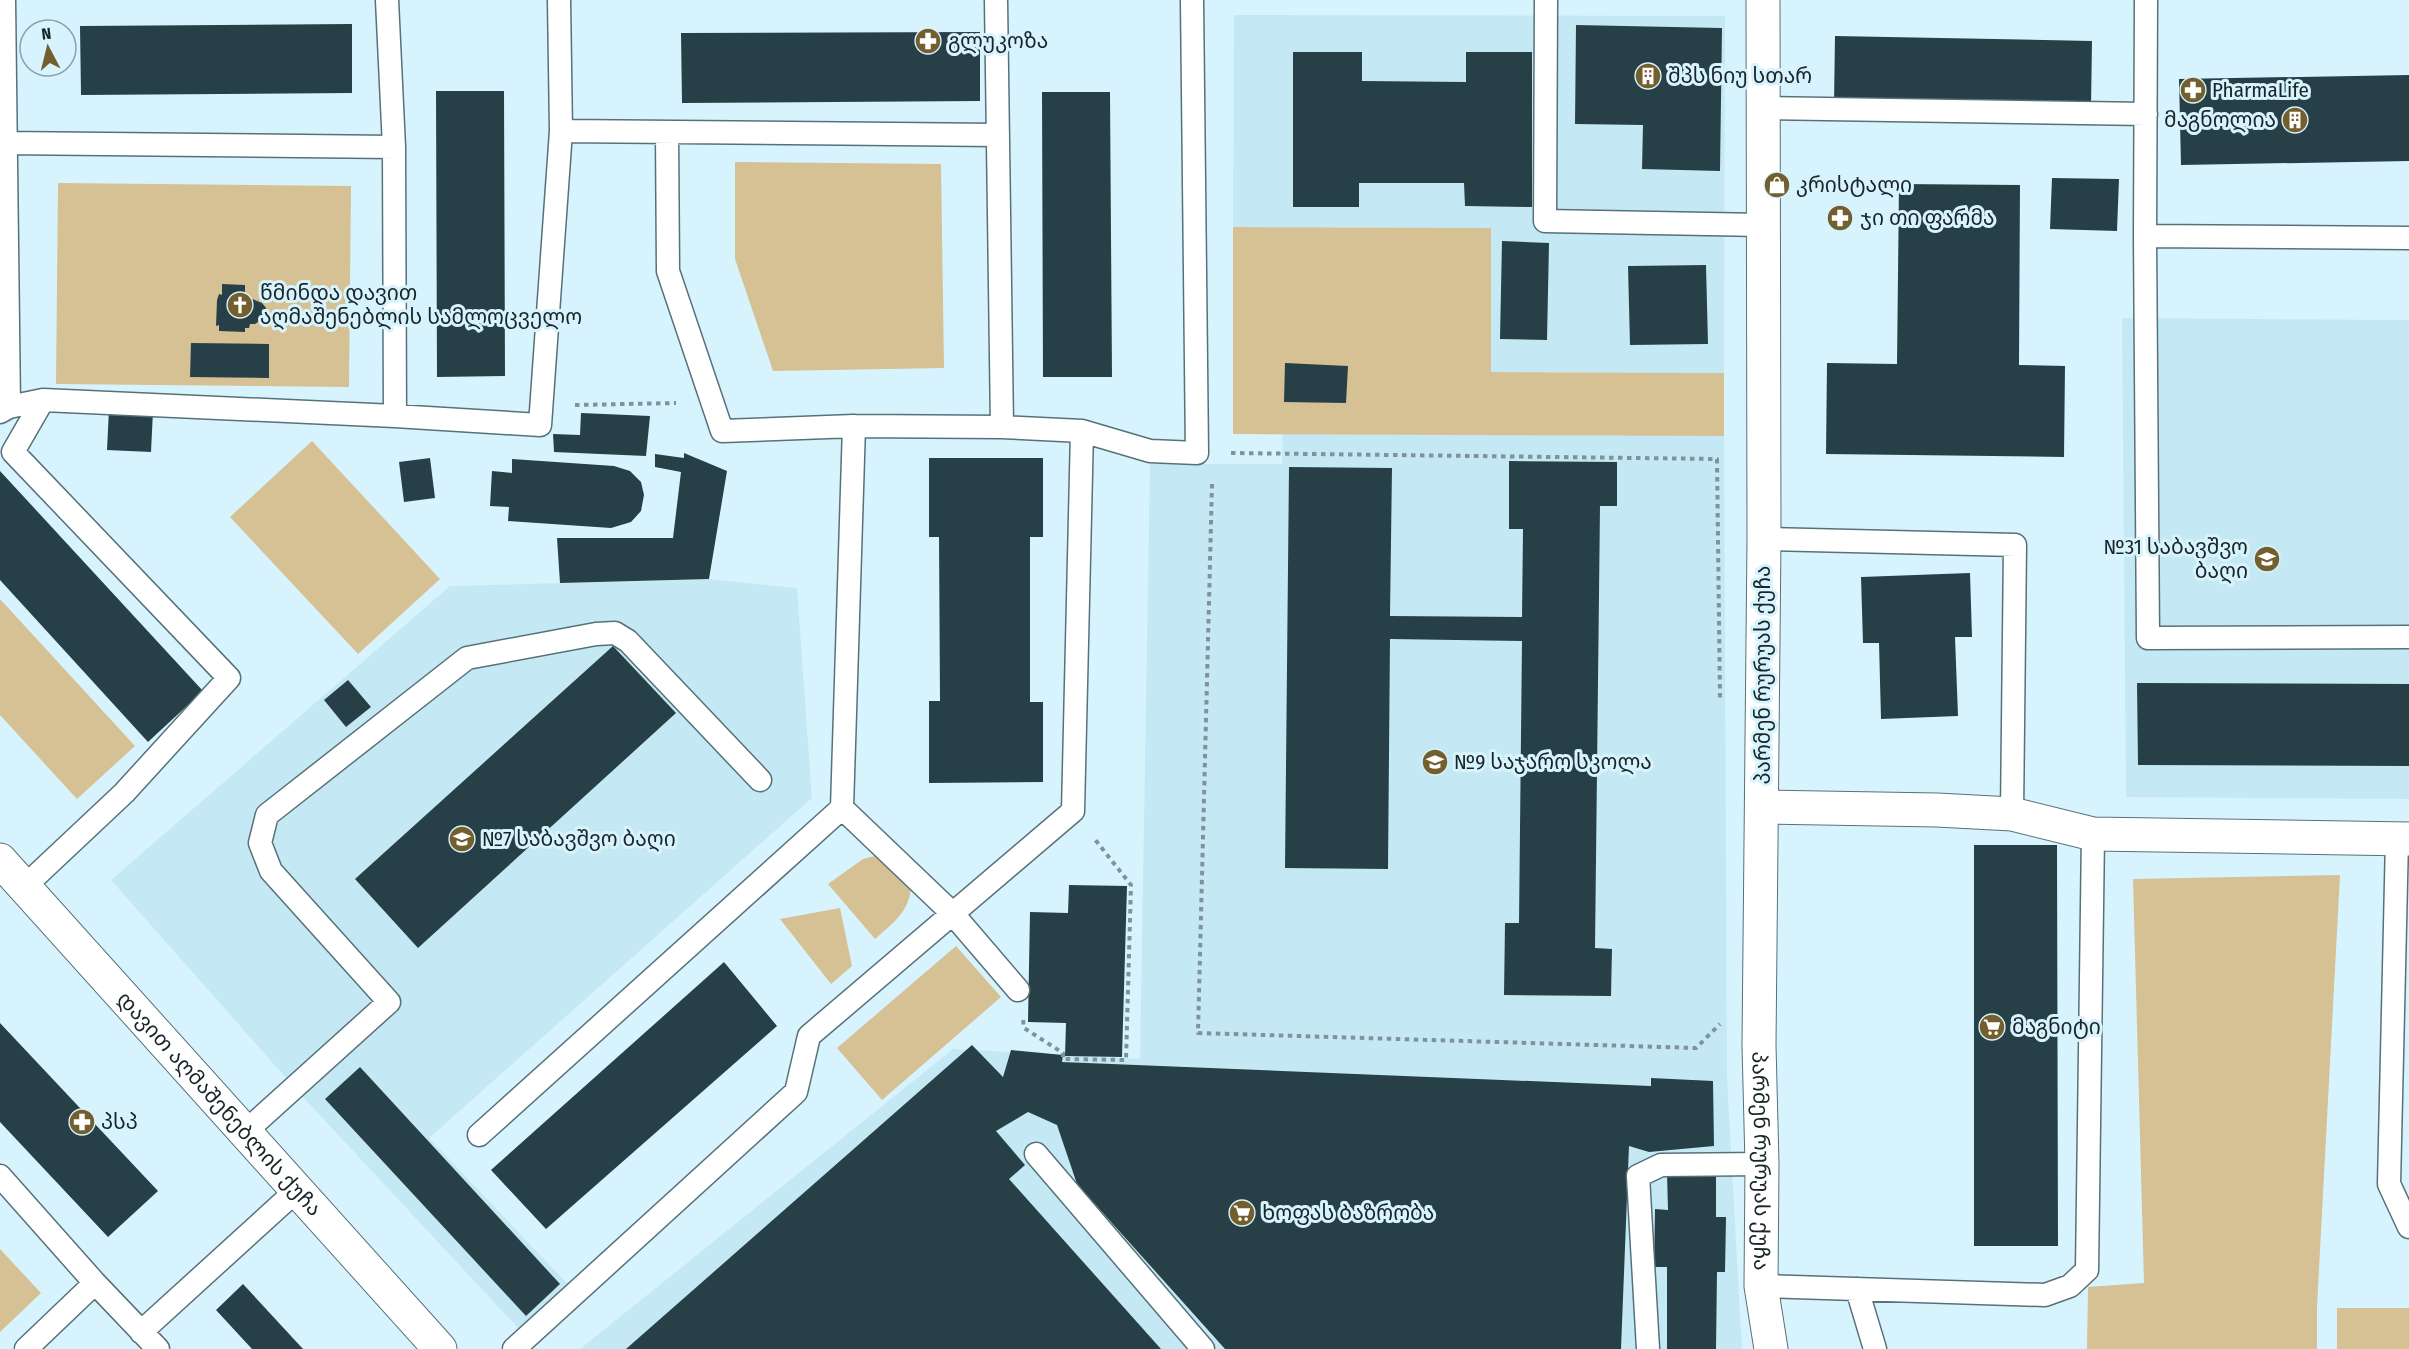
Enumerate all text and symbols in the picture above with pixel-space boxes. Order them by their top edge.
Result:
north arrow [18,18,78,78]
text: N [40,24,52,44]
pharmacy icon: გლუკოზა [913,26,943,56]
place label: გლუკოზა [948,28,1048,54]
building icon: შპს ნიუ სთარ [1633,61,1663,91]
place label: შპს ნიუ სთარ [1668,63,1812,89]
pharmacy icon: PharmaLife [2178,75,2208,105]
place label: PharmaLife [2212,77,2309,103]
building icon: მაგნოლია [2280,105,2310,135]
place label: მაგნოლია [2164,107,2276,133]
shop icon: კრისტალი [1762,170,1792,200]
place label: კრისტალი [1796,172,1912,198]
pharmacy icon: ჯი თი ფარმა [1825,203,1855,233]
place label: ჯი თი ფარმა [1860,205,1995,231]
place label: წმინდა დავით აღმაშენებლის სამლოცველო [260,280,582,330]
church icon: წმინდა დავით აღმაშენებლის სამლოცველო [225,290,255,320]
place label: №31 საბავშვო ბაღი [2104,534,2248,584]
school or university icon: №31 საბავშვო ბაღი [2252,544,2282,574]
street label: პარმენ რურუას ქუჩა [1750,565,1776,785]
school or university icon: №9 საჯარო სკოლა [1420,747,1450,777]
place label: №9 საჯარო სკოლა [1454,749,1652,775]
school or university icon: №7 საბავშვო ბაღი [447,824,477,854]
place label: №7 საბავშვო ბაღი [482,826,676,852]
street label: დავით აღმაშენებლის ქუჩა [112,986,327,1222]
supermarket icon: მაგნიტი [1977,1012,2007,1042]
place label: მაგნიტი [2012,1014,2101,1040]
street label: პარმენ რურუას ქუჩა [1746,1051,1775,1271]
pharmacy icon: პსპ [67,1107,97,1137]
place label: პსპ [101,1109,138,1135]
supermarket icon: Ხოფას Ბაზრობა [1227,1198,1257,1228]
place label: Ხოფას Ბაზრობა [1262,1200,1434,1226]

